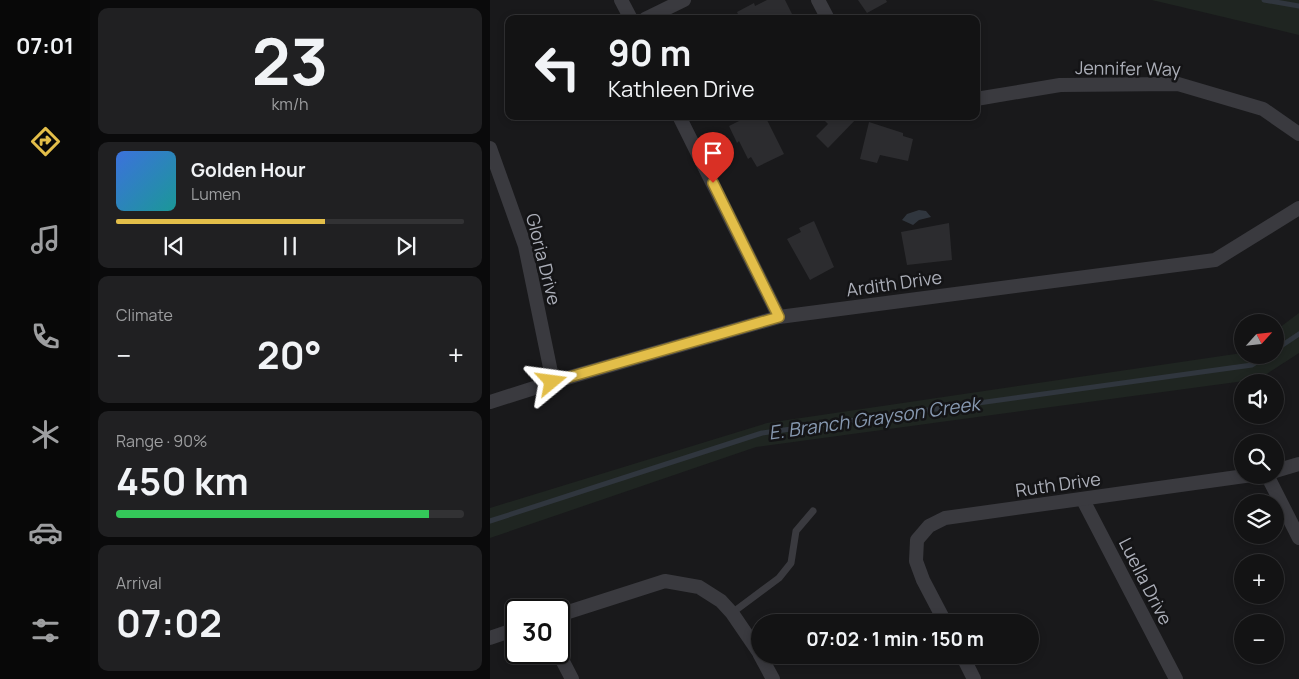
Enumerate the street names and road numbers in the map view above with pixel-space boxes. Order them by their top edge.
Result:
street label: Jennifer Way [1075,55,1182,81]
street label: Gloria Drive [521,211,567,307]
street label: Ardith Drive [845,264,943,302]
street label: Ruth Drive [1014,466,1102,502]
street label: Luella Drive [1114,533,1178,629]

